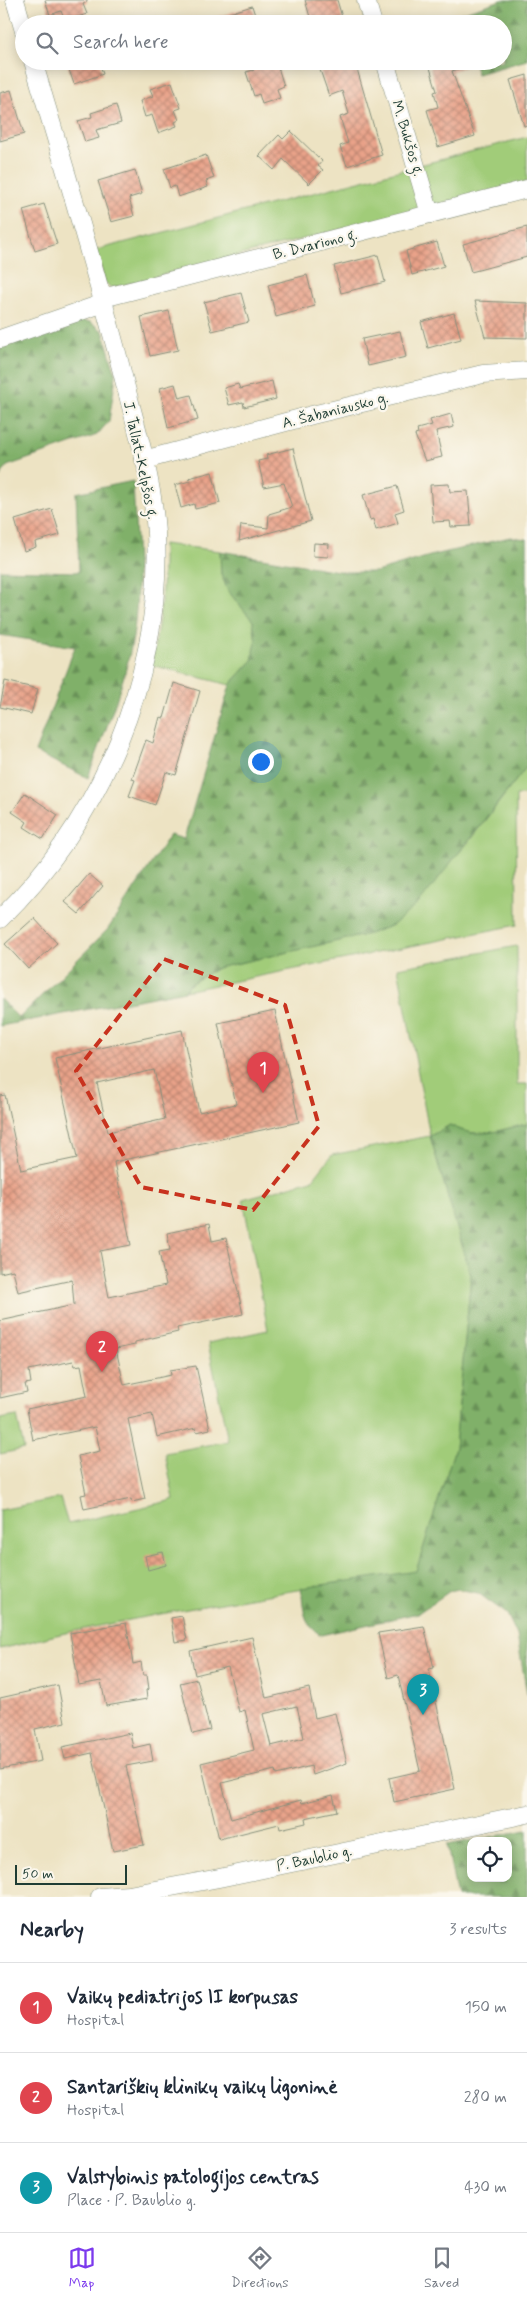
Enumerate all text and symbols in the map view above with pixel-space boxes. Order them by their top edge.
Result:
search box [15,15,512,70]
icon: search [33,29,61,57]
text: Search here [73,30,169,55]
street label: M. Bukšos g. [385,98,428,179]
street label: B. Dvariono g. [271,225,360,266]
street label: A. Šabaniausko g. [280,388,391,435]
street label: J. Tallat-Kelpšos g. [117,399,162,521]
your location [248,749,274,775]
pin: 1 [247,1052,279,1093]
pin: 2 [86,1331,118,1372]
pin: 3 [407,1674,439,1715]
map controls [467,1837,512,1882]
button: locate [467,1837,512,1882]
street label: P. Baublio g. [275,1841,354,1877]
scale bar [15,1862,128,1885]
text: 50 m [22,1865,53,1883]
text: Nearby [20,1916,84,1944]
text: 3 results [449,1919,507,1940]
text: Vaikų pediatrijos II korpusas [67,1985,298,2010]
text: 1 [32,1997,40,2018]
text: 150 m [465,1997,507,2018]
text: Hospital [67,2010,124,2031]
text: Santariškių klinikų vaikų ligoninė [67,2075,338,2100]
text: 2 [32,2087,40,2108]
text: 280 m [464,2087,507,2108]
text: Hospital [67,2100,124,2121]
text: Valstybinis patologijos centras [67,2165,319,2190]
text: 3 [32,2177,40,2198]
text: 430 m [464,2177,507,2198]
text: Place · P. Baublio g. [67,2190,196,2211]
tab: Map [68,2244,96,2292]
tab: Directions [231,2244,289,2292]
tab: Saved [424,2244,459,2292]

